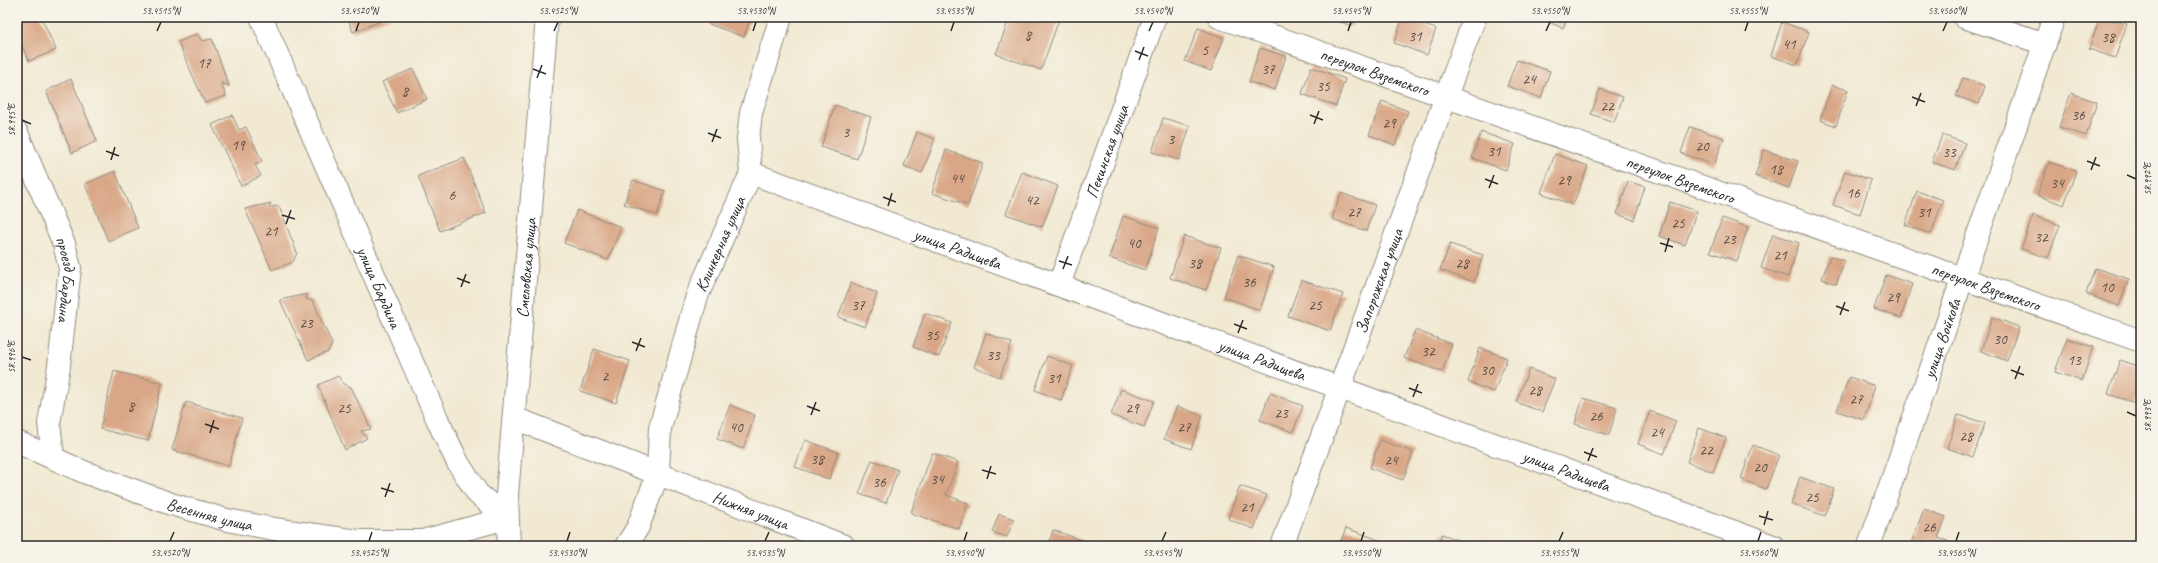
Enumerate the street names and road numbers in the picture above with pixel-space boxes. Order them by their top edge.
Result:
street label: переулок Вяземского [1318,43,1434,101]
street label: Пекинская улица [1081,100,1134,201]
street label: переулок Вяземского [1623,150,1739,209]
street label: Клинкерная улица [690,192,751,295]
street label: Смеловская улица [511,216,541,319]
street label: улица Радищева [910,223,1006,274]
street label: Запорожская улица [1350,225,1408,336]
street label: проезд Бардина [51,232,81,324]
street label: улица Бардина [352,242,407,333]
street label: переулок Вяземского [1929,258,2045,316]
street label: улица Войкова [1918,295,1966,382]
street label: улица Радищева [1215,334,1310,386]
street label: улица Радищева [1519,445,1614,497]
street label: Нижняя улица [710,486,794,535]
street label: Весенняя улица [164,493,256,535]

